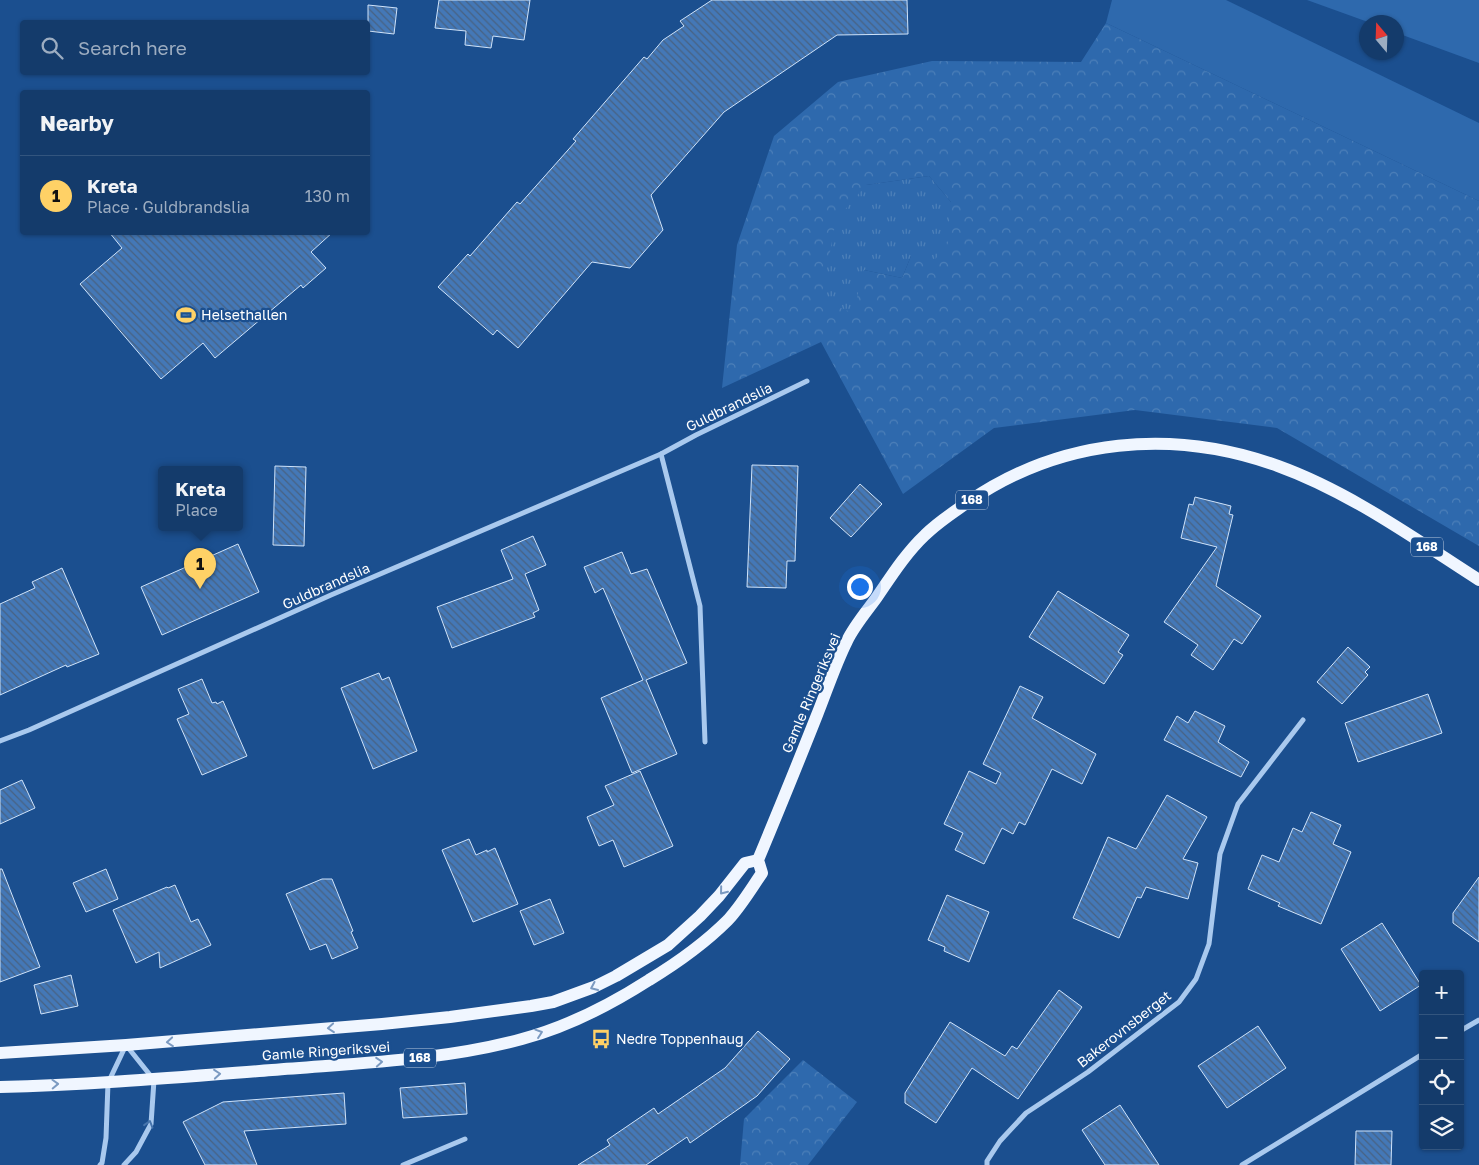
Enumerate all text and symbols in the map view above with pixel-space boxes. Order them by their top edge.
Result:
north arrow [1359,15,1404,60]
search box [20,20,370,75]
icon: search [38,34,66,62]
text: Search here [78,36,187,59]
text: Nearby [40,110,114,136]
text: Kreta [87,174,138,197]
text: 1 [52,186,60,206]
text: 130 m [305,186,350,206]
text: Place · Guldbrandslia [87,197,250,217]
sports icon: Helsethallen [175,304,197,326]
place label: Helsethallen [201,306,287,323]
street label: Guldbrandslia [683,378,775,435]
popup [158,466,243,531]
text: Kreta [175,477,226,500]
road number: 168 [956,490,988,510]
text: Place [175,500,218,520]
road number: 168 [1411,538,1443,556]
pin: 1 [184,548,216,589]
street label: Guldbrandslia [279,559,372,612]
your location [847,574,873,600]
street label: Gamle Ringeriksvei [778,630,844,755]
one-way arrow [721,885,729,894]
map controls [1419,970,1464,1150]
button: + [1419,970,1464,1015]
one-way arrow [590,980,599,991]
street label: Bakerovnsberget [1073,987,1174,1071]
button: − [1419,1015,1464,1060]
one-way arrow [327,1022,335,1033]
bus stop icon: Nedre Toppenhaug [590,1028,612,1050]
one-way arrow [534,1029,543,1039]
place label: Nedre Toppenhaug [616,1030,744,1047]
one-way arrow [165,1036,173,1047]
street label: Gamle Ringeriksvei [261,1038,391,1063]
road number: 168 [404,1048,436,1068]
one-way arrow [376,1057,384,1068]
button: locate [1419,1060,1464,1105]
one-way arrow [214,1069,222,1080]
one-way arrow [52,1079,60,1090]
button: layers [1419,1105,1464,1150]
one-way arrow [144,1120,154,1129]

